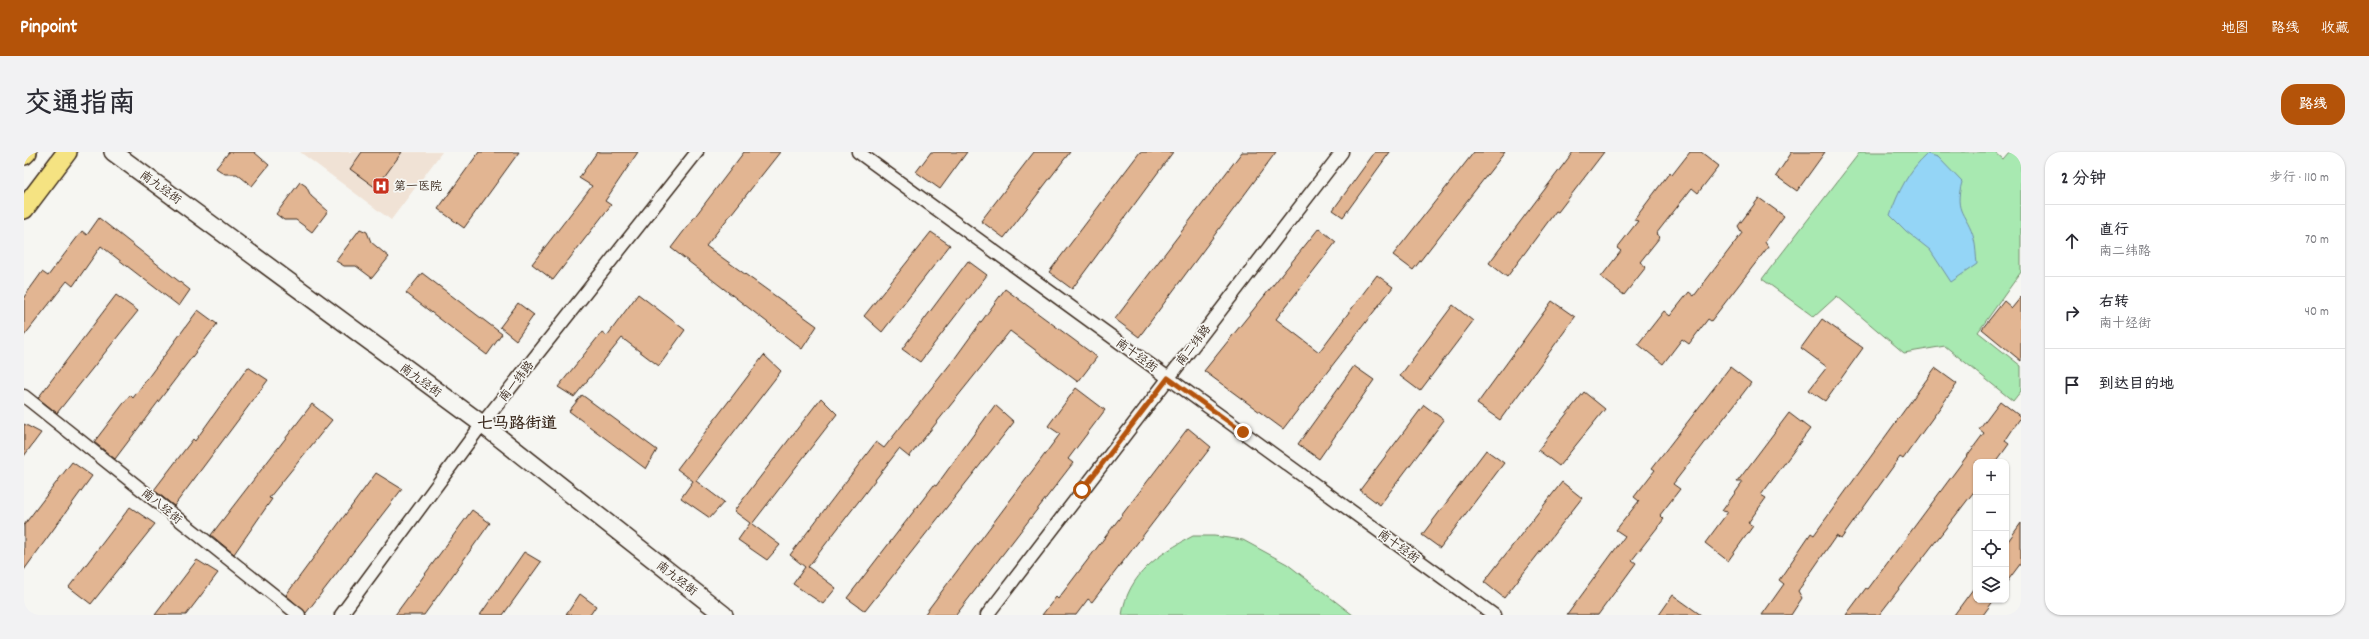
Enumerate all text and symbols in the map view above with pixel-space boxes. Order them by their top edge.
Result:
text: Pinpoint [20,15,77,42]
text: 地图 [2221,19,2249,39]
text: 路线 [2271,19,2299,39]
text: 收藏 [2321,19,2349,39]
button: 路线 [2281,84,2345,125]
text: 交通指南 [24,86,136,126]
street label: 南九经街 [136,167,185,209]
text: 2 分钟 [2061,168,2106,192]
text: 步行 · 110 m [2269,169,2329,188]
hospital icon: 第一医院 [371,176,391,196]
place label: 第一医院 [394,179,442,196]
text: 直行 [2099,220,2129,242]
icon: ahead [2061,230,2083,252]
text: 70 m [2305,231,2329,250]
text: 南二纬路 [2099,243,2151,262]
text: 右转 [2099,292,2129,314]
icon: right [2061,302,2083,324]
text: 40 m [2305,303,2329,322]
text: 南十经街 [2099,315,2151,334]
street label: 南二纬路 [1173,322,1216,370]
street label: 南十经街 [1112,335,1161,377]
street label: 南一纬路 [496,358,539,406]
street label: 南九经街 [396,360,445,402]
icon: arrive [2061,374,2083,396]
text: 到达目的地 [2099,374,2174,396]
district label: 七马路街道 [477,413,557,436]
route end [1234,423,1252,441]
map controls [1973,459,2009,603]
button: + [1973,459,2009,495]
route start [1073,481,1091,499]
street label: 南八经街 [137,485,185,529]
button: − [1973,495,2009,531]
street label: 南十经街 [1374,526,1423,568]
button: locate [1973,531,2009,567]
street label: 南九经街 [652,558,700,601]
button: layers [1973,567,2009,603]

